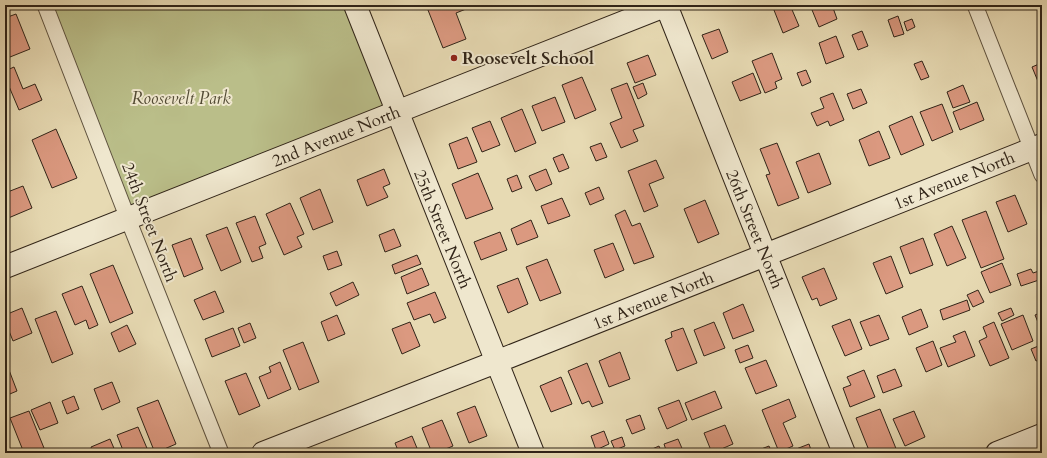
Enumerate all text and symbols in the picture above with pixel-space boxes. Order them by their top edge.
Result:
place label: Roosevelt School [462,47,594,70]
marker: Roosevelt School [449,53,459,63]
park label: Roosevelt Park [131,87,231,110]
street label: 2nd Avenue North [269,100,404,173]
street label: 1st Avenue North [890,145,1019,215]
street label: 24th Street North [116,159,183,286]
street label: 25th Street North [408,166,477,293]
street label: 26th Street North [720,166,789,293]
street label: 1st Avenue North [589,265,718,335]

